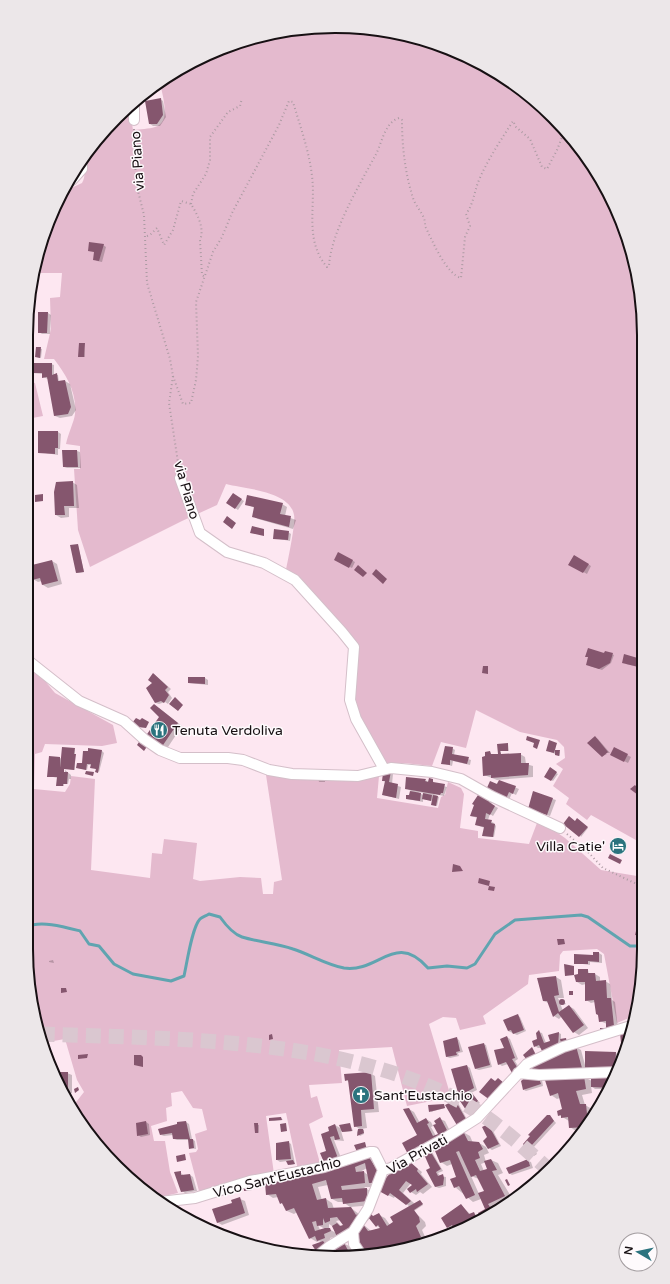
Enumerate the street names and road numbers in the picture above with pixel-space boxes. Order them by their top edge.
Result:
street label: via Piano [127,130,148,192]
street label: via Piano [170,459,203,521]
street label: Via Privati [384,1131,450,1178]
street label: Vico Sant'Eustachio [211,1153,343,1202]

